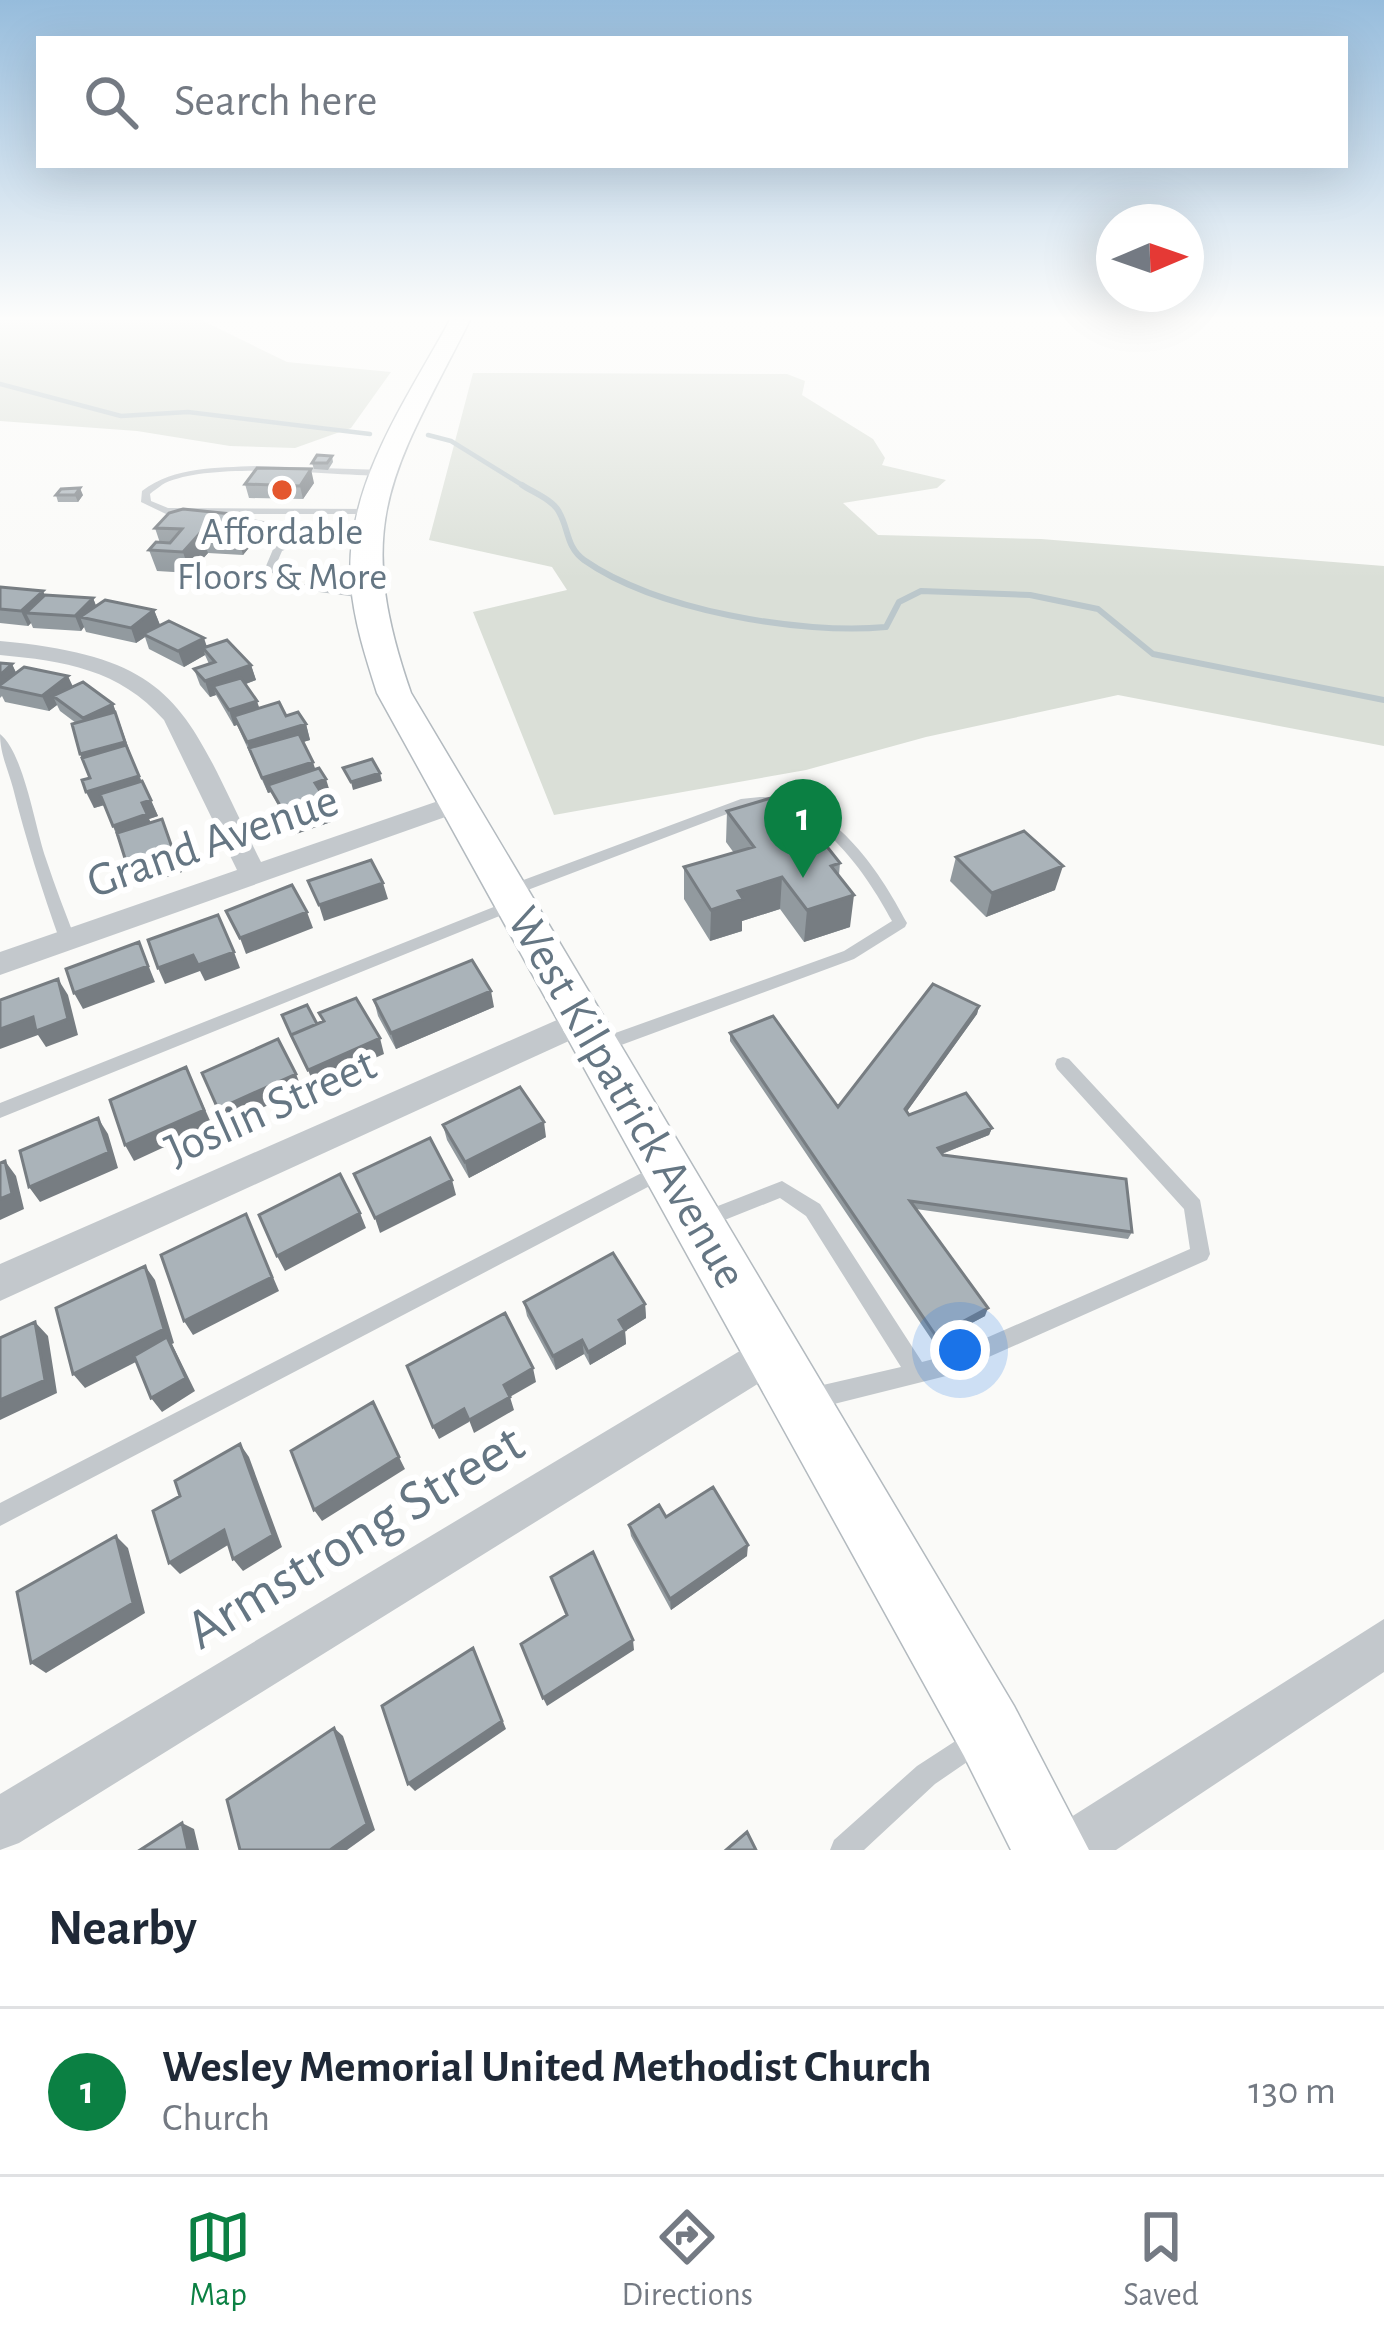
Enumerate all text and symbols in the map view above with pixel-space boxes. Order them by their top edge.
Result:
search box [36,36,1348,168]
icon: search [78,69,144,135]
text: Search here [174,79,377,124]
north arrow [1096,204,1204,312]
marker: Affordable Floors & More [269,477,295,503]
place label: Affordable Floors & More [177,513,387,597]
street label: Grand Avenue [81,777,345,907]
pin: 1 [764,779,842,878]
street label: West Kilpatrick Avenue [498,899,754,1297]
street label: Joslin Street [159,1040,383,1176]
your location [930,1320,990,1380]
street label: Armstrong Street [177,1414,533,1660]
text: Nearby [48,1903,197,1954]
text: Wesley Memorial United Methodist Church [162,2045,931,2090]
text: 1 [80,2072,94,2111]
text: 130 m [1248,2072,1336,2111]
text: Church [162,2099,270,2138]
tab: Map [185,2204,251,2316]
tab: Directions [621,2204,753,2316]
tab: Saved [1123,2204,1199,2316]

